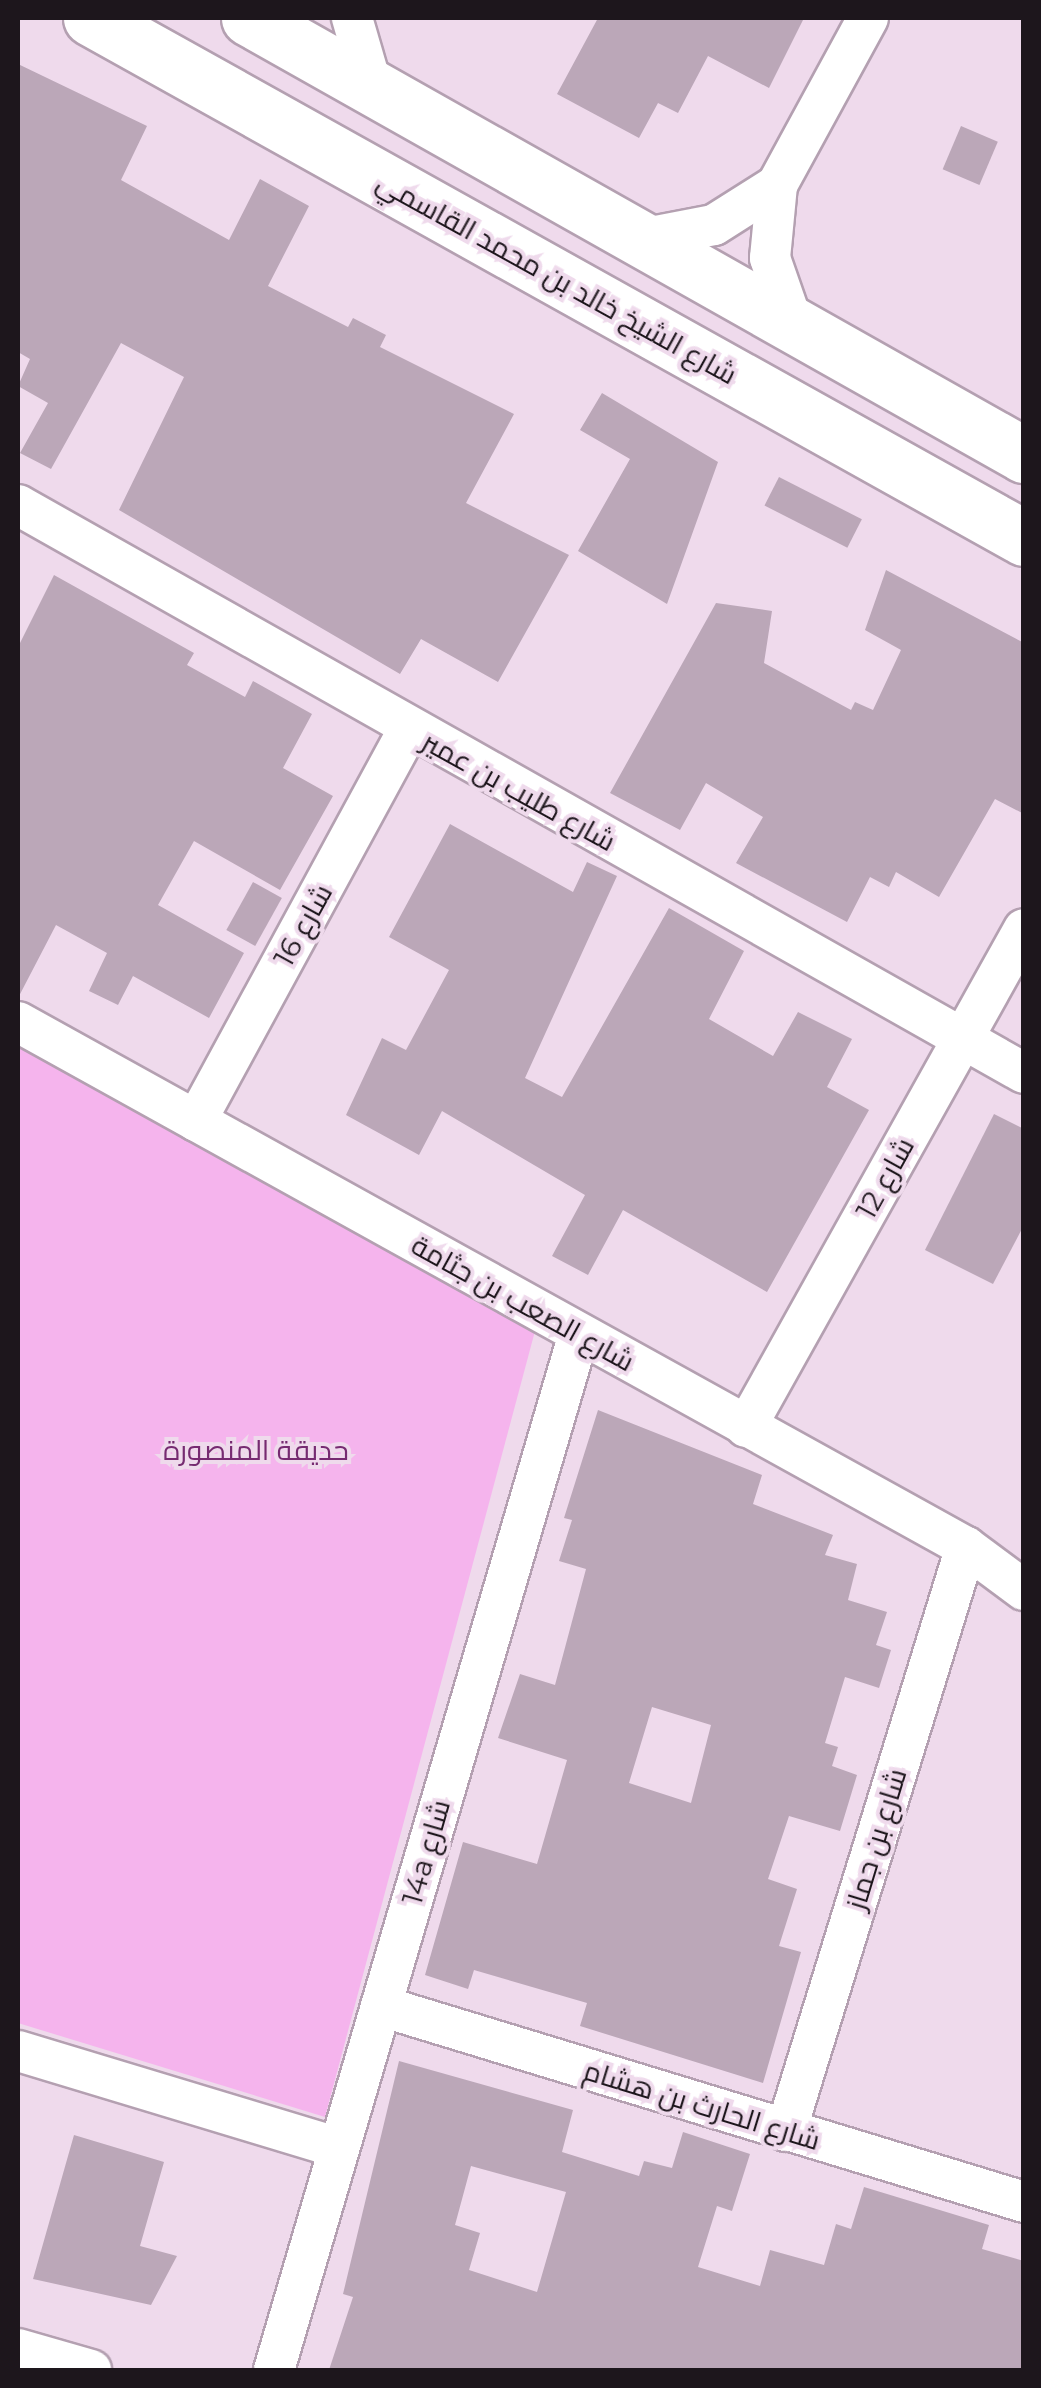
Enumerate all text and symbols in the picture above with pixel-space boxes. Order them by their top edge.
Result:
street label: شارع الشيخ خالد بن محمد القاسمي [371,165,743,391]
street label: شارع طليب بن عمير [416,724,622,858]
street label: شارع 16 [267,878,339,972]
street label: شارع 12 [849,1132,921,1224]
street label: شارع الصعب بن جثامة [406,1228,640,1378]
park label: حديقة المنصورة [163,1433,349,1467]
street label: شارع بن جماز [839,1764,913,1914]
street label: 14a شارع [395,1796,457,1908]
street label: شارع الحارث بن هشام [580,2053,824,2157]

